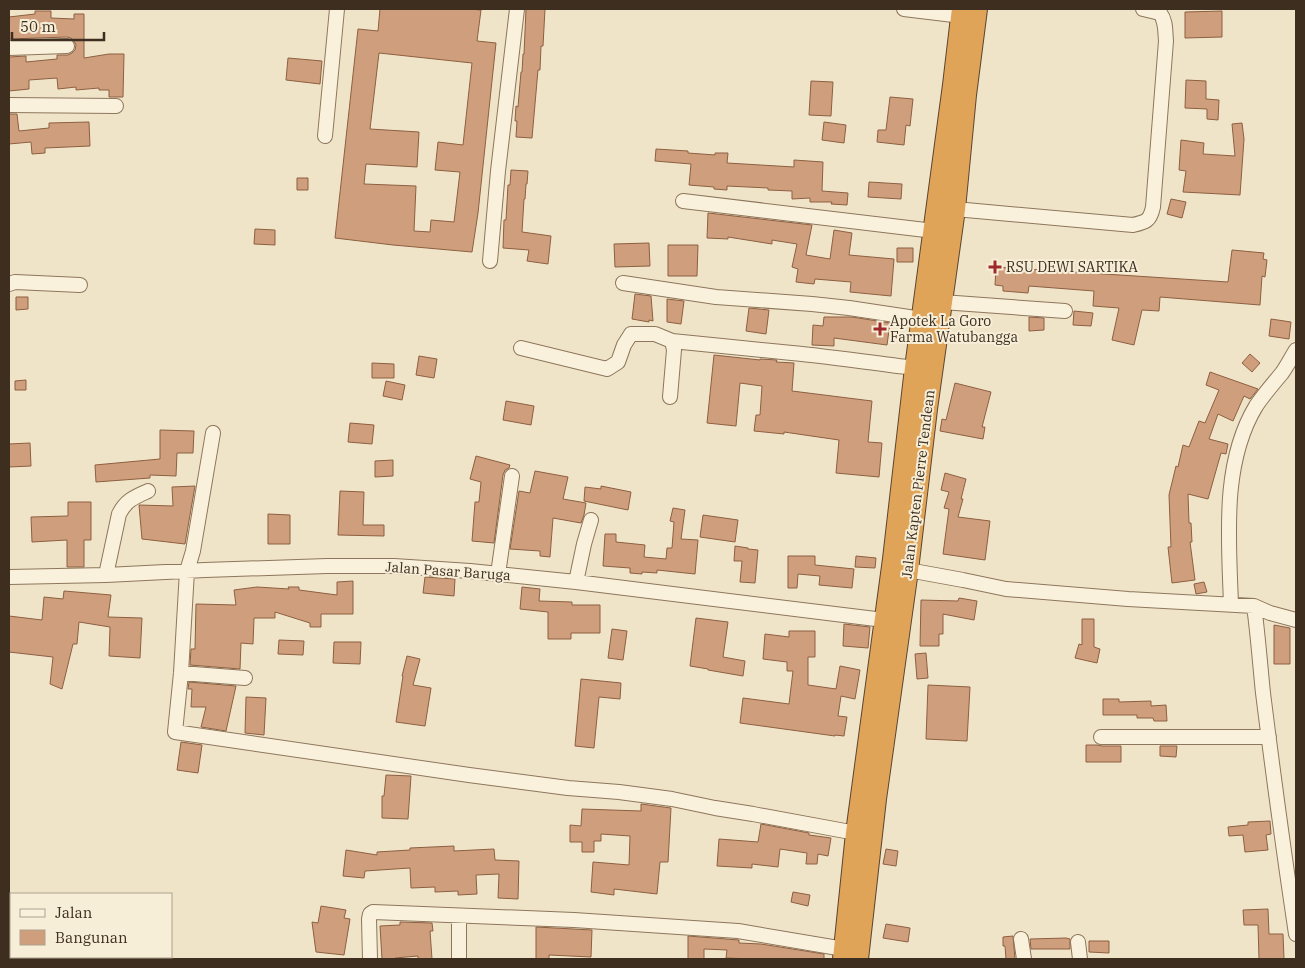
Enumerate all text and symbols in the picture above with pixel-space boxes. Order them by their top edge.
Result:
scale bar [12,10,105,42]
text: 50 m [20,17,56,36]
place label: RSU DEWI SARTIKA [1006,258,1138,276]
marker: RSU DEWI SARTIKA [988,260,1002,274]
place label: Apotek La Goro Farma Watubangga [890,312,1018,346]
marker: Apotek La Goro Farma Watubangga [874,323,886,335]
street label: Jalan Kapten Pierre Tendean [897,389,939,579]
street label: Jalan Pasar Baruga [385,558,512,584]
legend [10,893,172,958]
text: Jalan [55,903,93,922]
text: Bangunan [55,928,128,947]

